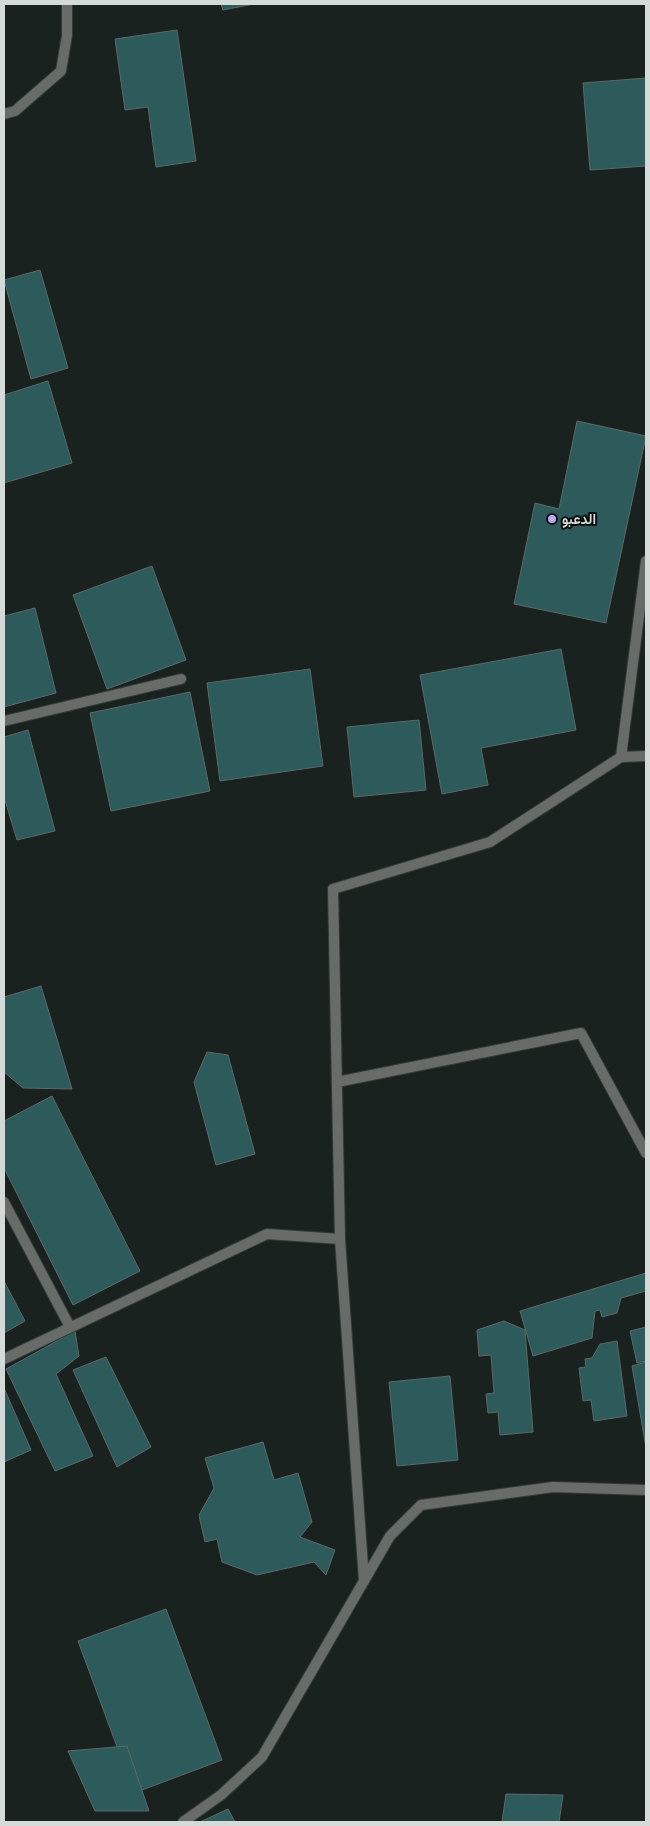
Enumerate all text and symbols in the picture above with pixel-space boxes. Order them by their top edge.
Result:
place label: الدعبو [562,509,596,529]
marker: الدعبو [546,513,558,525]

